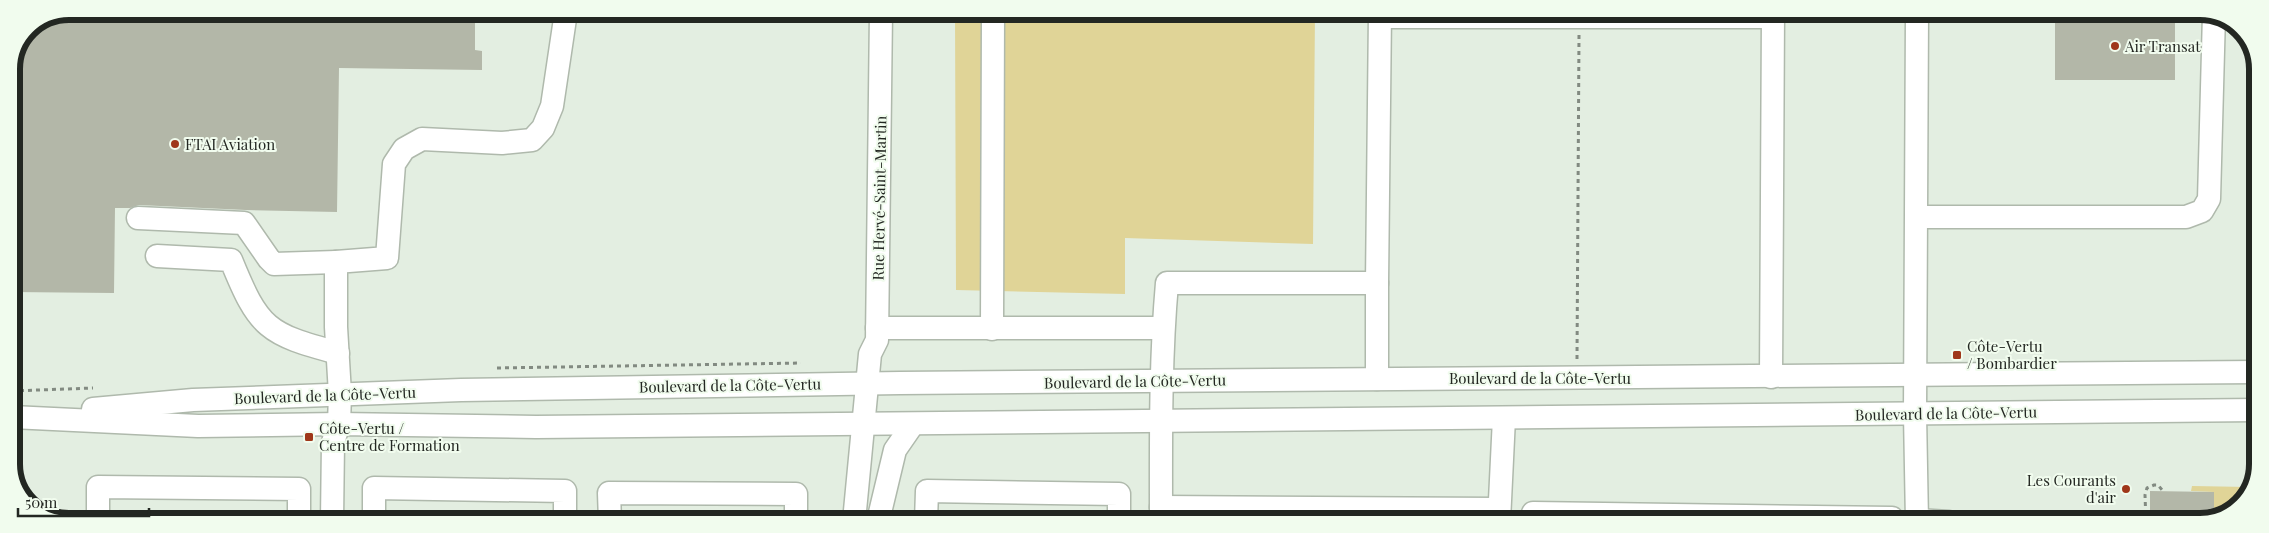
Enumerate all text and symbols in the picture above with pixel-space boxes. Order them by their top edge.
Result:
place label: Air Transat [2124,36,2201,56]
marker: Air Transat [2109,40,2121,52]
street label: Rue Hervé-Saint-Martin [868,115,890,281]
place label: FTAI Aviation [185,134,275,154]
marker: FTAI Aviation [169,138,181,150]
place label: Côte-Vertu / Bombardier [1967,336,2057,373]
marker: Côte-Vertu / Bombardier [1951,349,1963,361]
street label: Boulevard de la Côte-Vertu [1449,368,1631,388]
street label: Boulevard de la Côte-Vertu [1044,369,1227,393]
street label: Boulevard de la Côte-Vertu [639,373,822,397]
street label: Boulevard de la Côte-Vertu [234,382,417,408]
street label: Boulevard de la Côte-Vertu [1855,401,2038,425]
place label: Côte-Vertu / Centre de Formation [319,418,460,455]
marker: Côte-Vertu / Centre de Formation [303,431,315,443]
place label: Les Courants d'air [2027,470,2116,507]
marker: Les Courants d'air [2120,483,2132,495]
scale bar [18,486,149,518]
text: 50 m [25,492,58,512]

